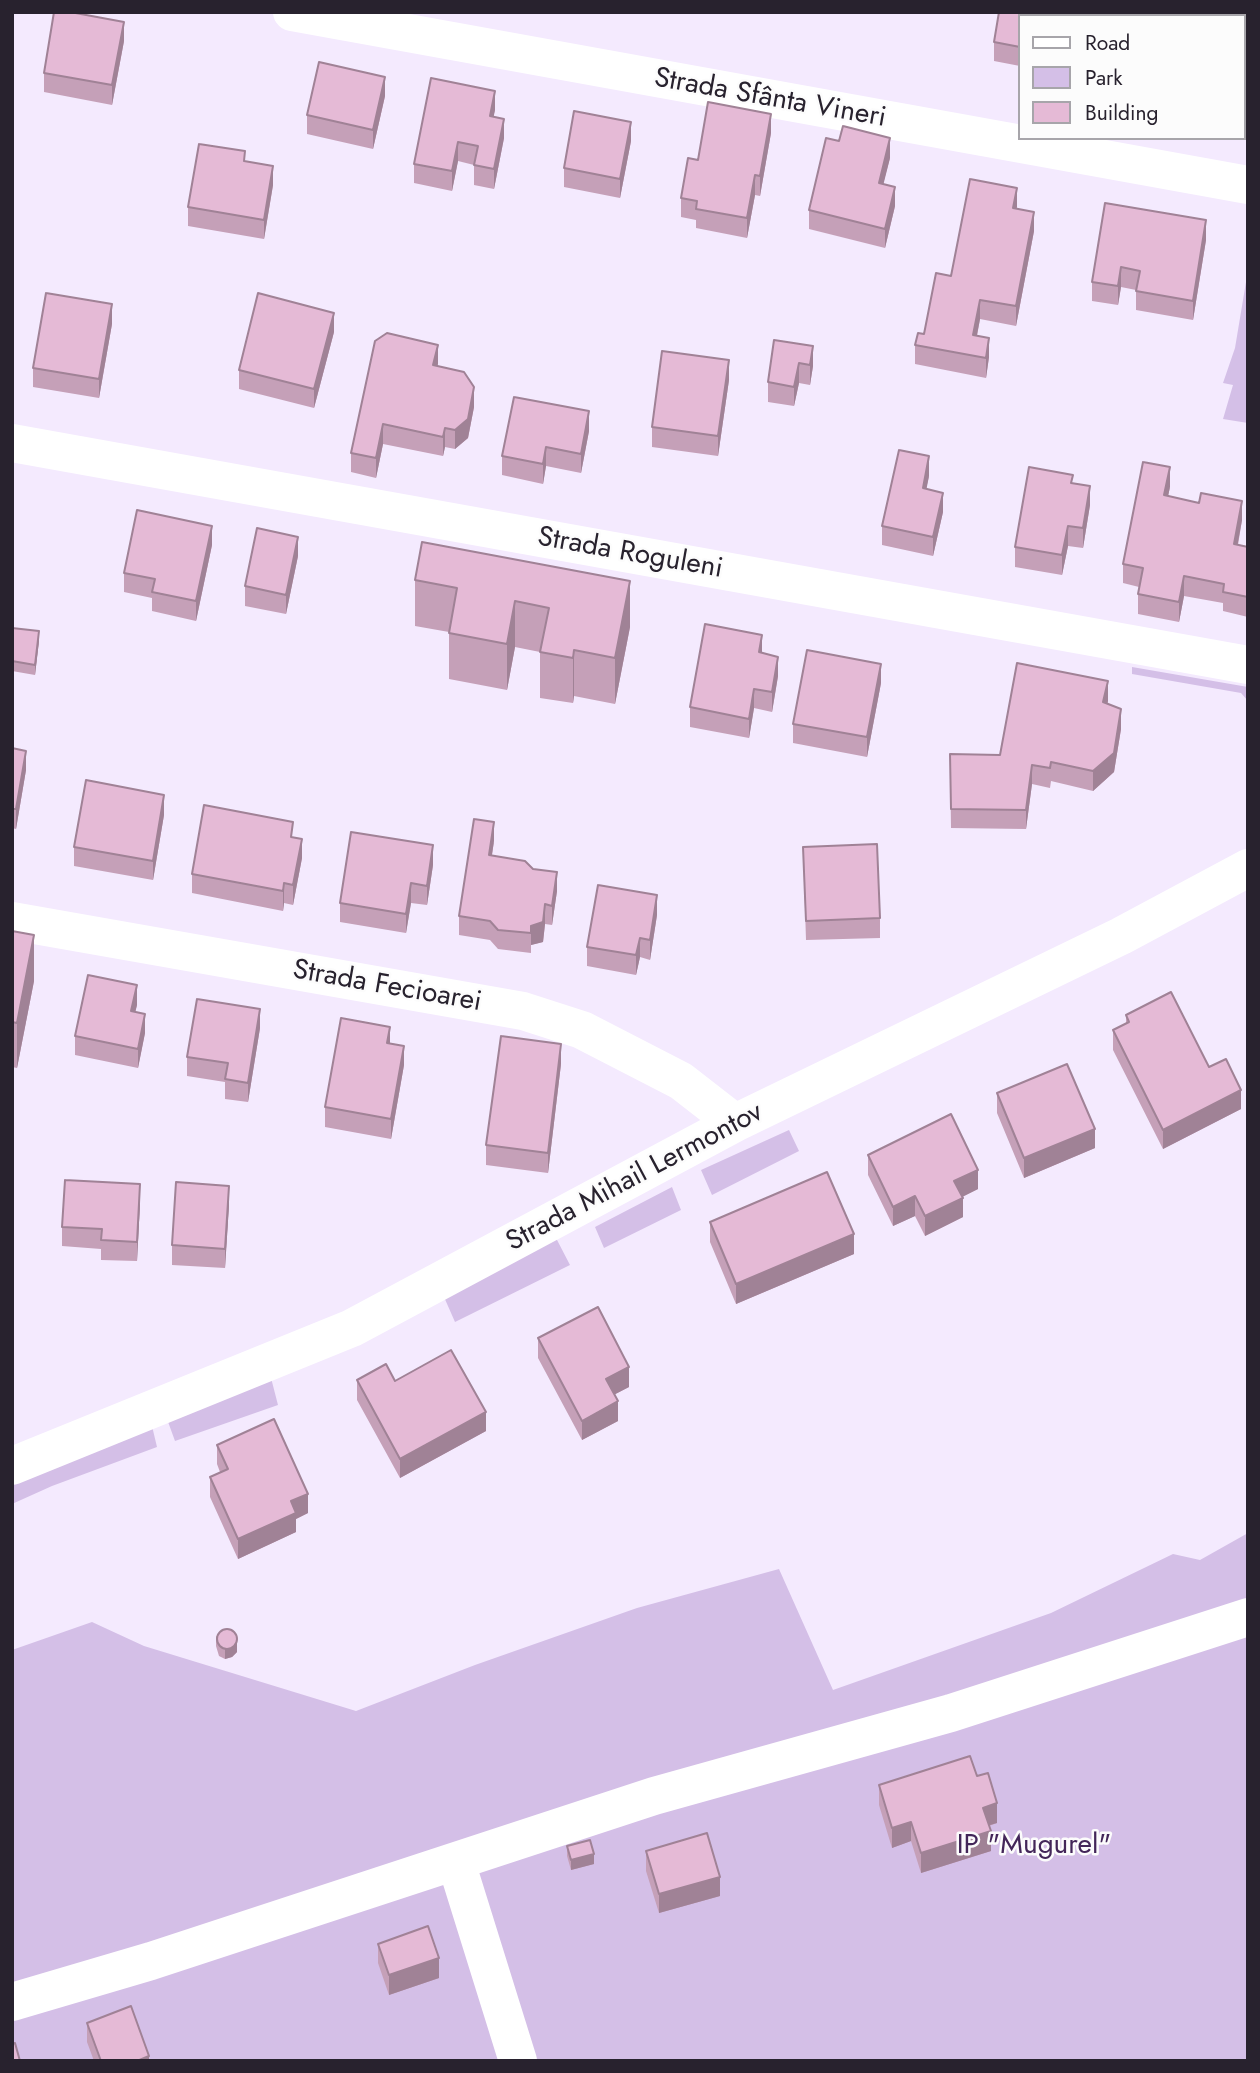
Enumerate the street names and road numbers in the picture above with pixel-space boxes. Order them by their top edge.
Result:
street label: Strada Sfânta Vineri [651,62,889,136]
street label: Strada Roguleni [535,521,725,587]
street label: Strada Fecioarei [290,954,484,1020]
street label: Strada Mihail Lermontov [501,1096,769,1260]

